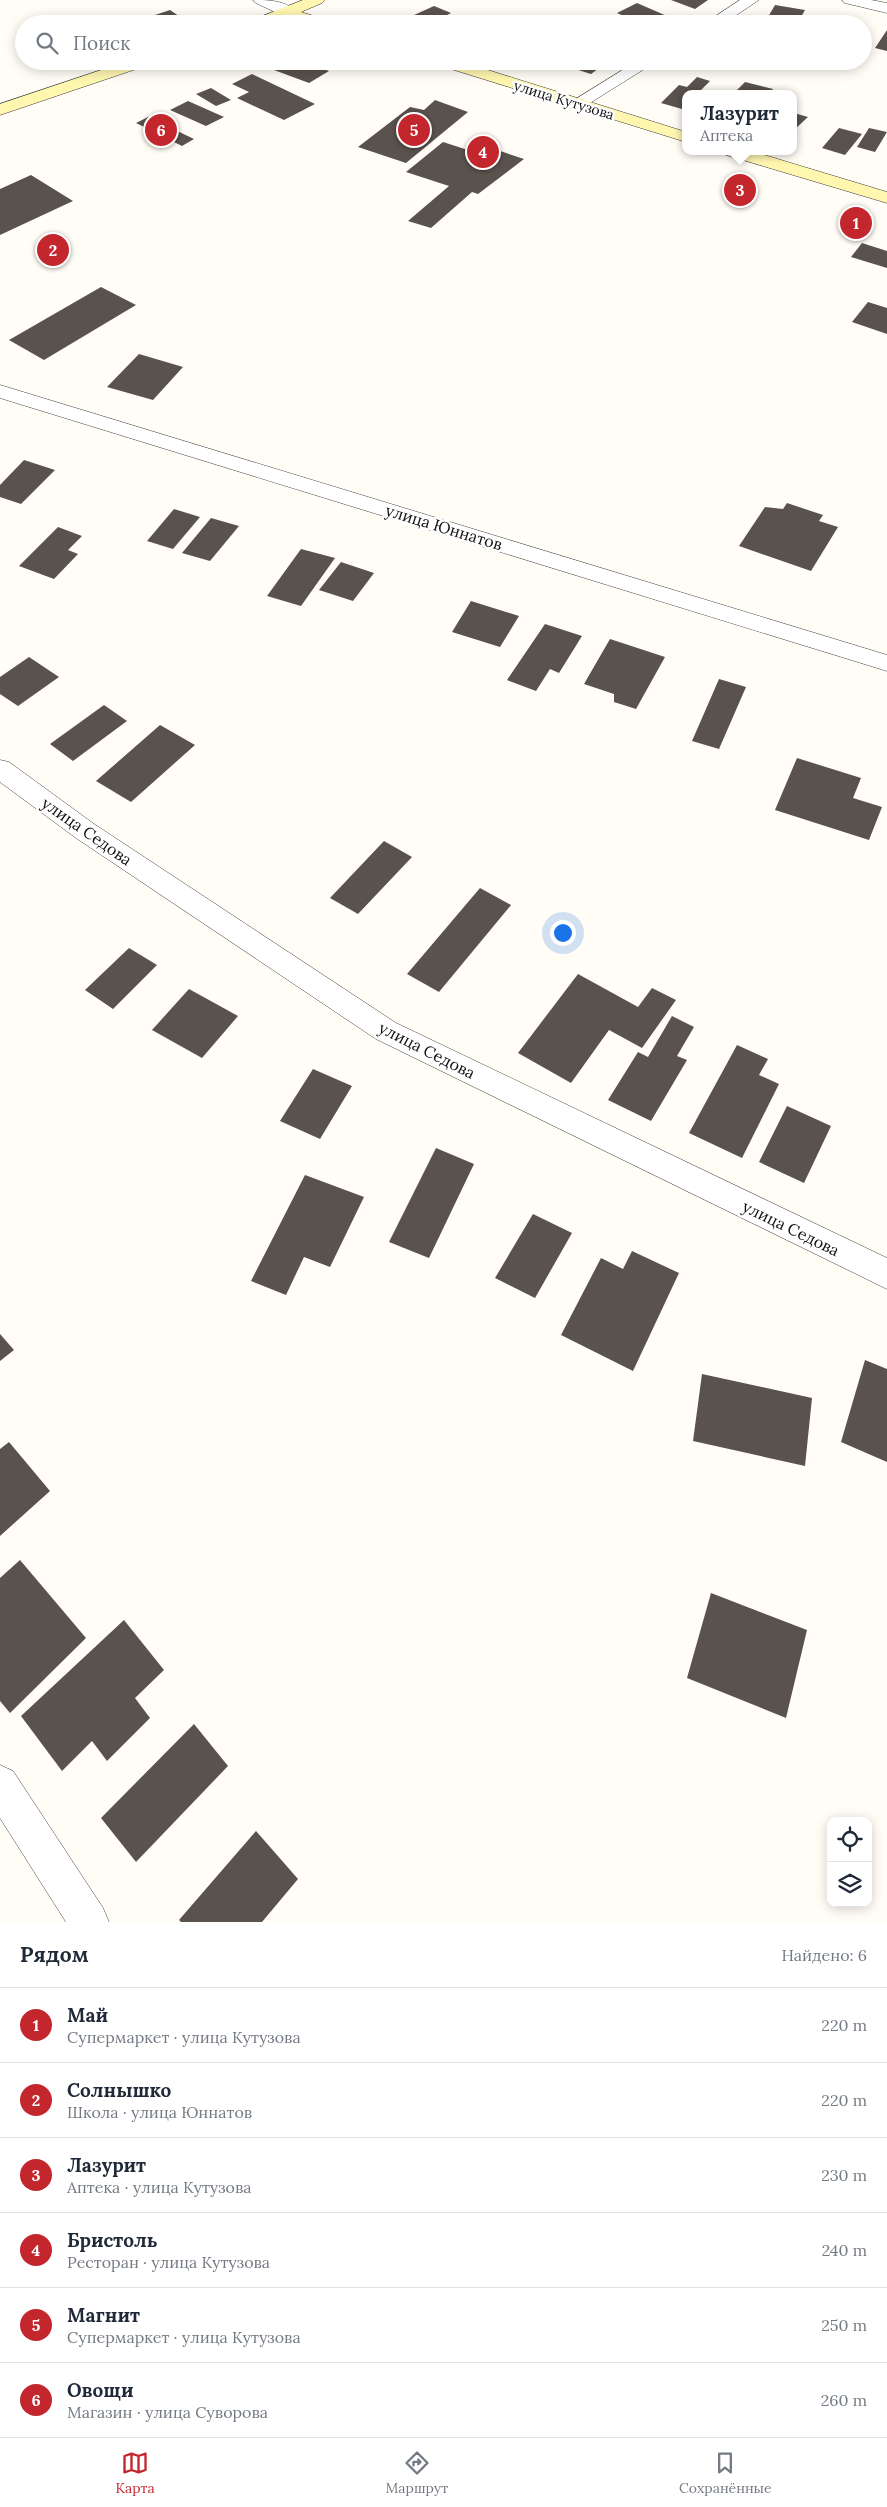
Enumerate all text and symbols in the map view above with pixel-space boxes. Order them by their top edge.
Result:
search box [15,15,872,70]
icon: search [33,29,61,57]
text: Поиск [73,31,130,55]
street label: улица Кутузова [512,76,616,124]
popup [682,90,797,155]
text: Лазурит [700,101,779,125]
pin: 6 [145,111,177,149]
pin: 5 [398,111,430,149]
text: Аптека [700,125,753,145]
pin: 4 [467,133,499,171]
pin: 3 [724,171,756,209]
pin: 1 [840,204,872,242]
pin: 2 [37,231,69,269]
street label: улица Юннатов [383,500,505,554]
street label: улица Седова [38,793,136,869]
your location [550,920,576,946]
street label: улица Седова [375,1017,479,1083]
street label: улица Седова [739,1196,843,1260]
map controls [827,1817,872,1907]
button: locate [827,1817,872,1862]
button: layers [827,1862,872,1907]
text: Рядом [20,1941,89,1968]
text: Найдено: 6 [781,1945,867,1965]
text: Май [67,2003,108,2027]
text: 1 [33,2015,39,2035]
text: 220 m [821,2015,867,2035]
text: Супермаркет · улица Кутузова [67,2027,301,2047]
text: Солнышко [67,2078,171,2102]
text: 2 [32,2090,40,2110]
text: 220 m [821,2090,867,2110]
text: Школа · улица Юннатов [67,2102,252,2122]
text: Лазурит [67,2153,146,2177]
text: 3 [32,2165,40,2185]
text: 230 m [821,2165,867,2185]
text: Аптека · улица Кутузова [67,2177,252,2197]
text: Бристоль [67,2228,158,2252]
text: 4 [32,2240,40,2260]
text: 240 m [822,2240,867,2260]
text: Ресторан · улица Кутузова [67,2252,270,2272]
text: Магнит [67,2303,140,2327]
text: 5 [32,2315,40,2335]
text: 250 m [821,2315,867,2335]
text: Супермаркет · улица Кутузова [67,2327,301,2347]
text: Овощи [67,2378,133,2402]
text: 6 [31,2390,41,2410]
text: 260 m [821,2390,867,2410]
text: Магазин · улица Суворова [67,2402,268,2422]
tab: Карта [115,2449,155,2497]
tab: Маршрут [386,2449,448,2497]
tab: Сохранённые [679,2449,772,2497]

